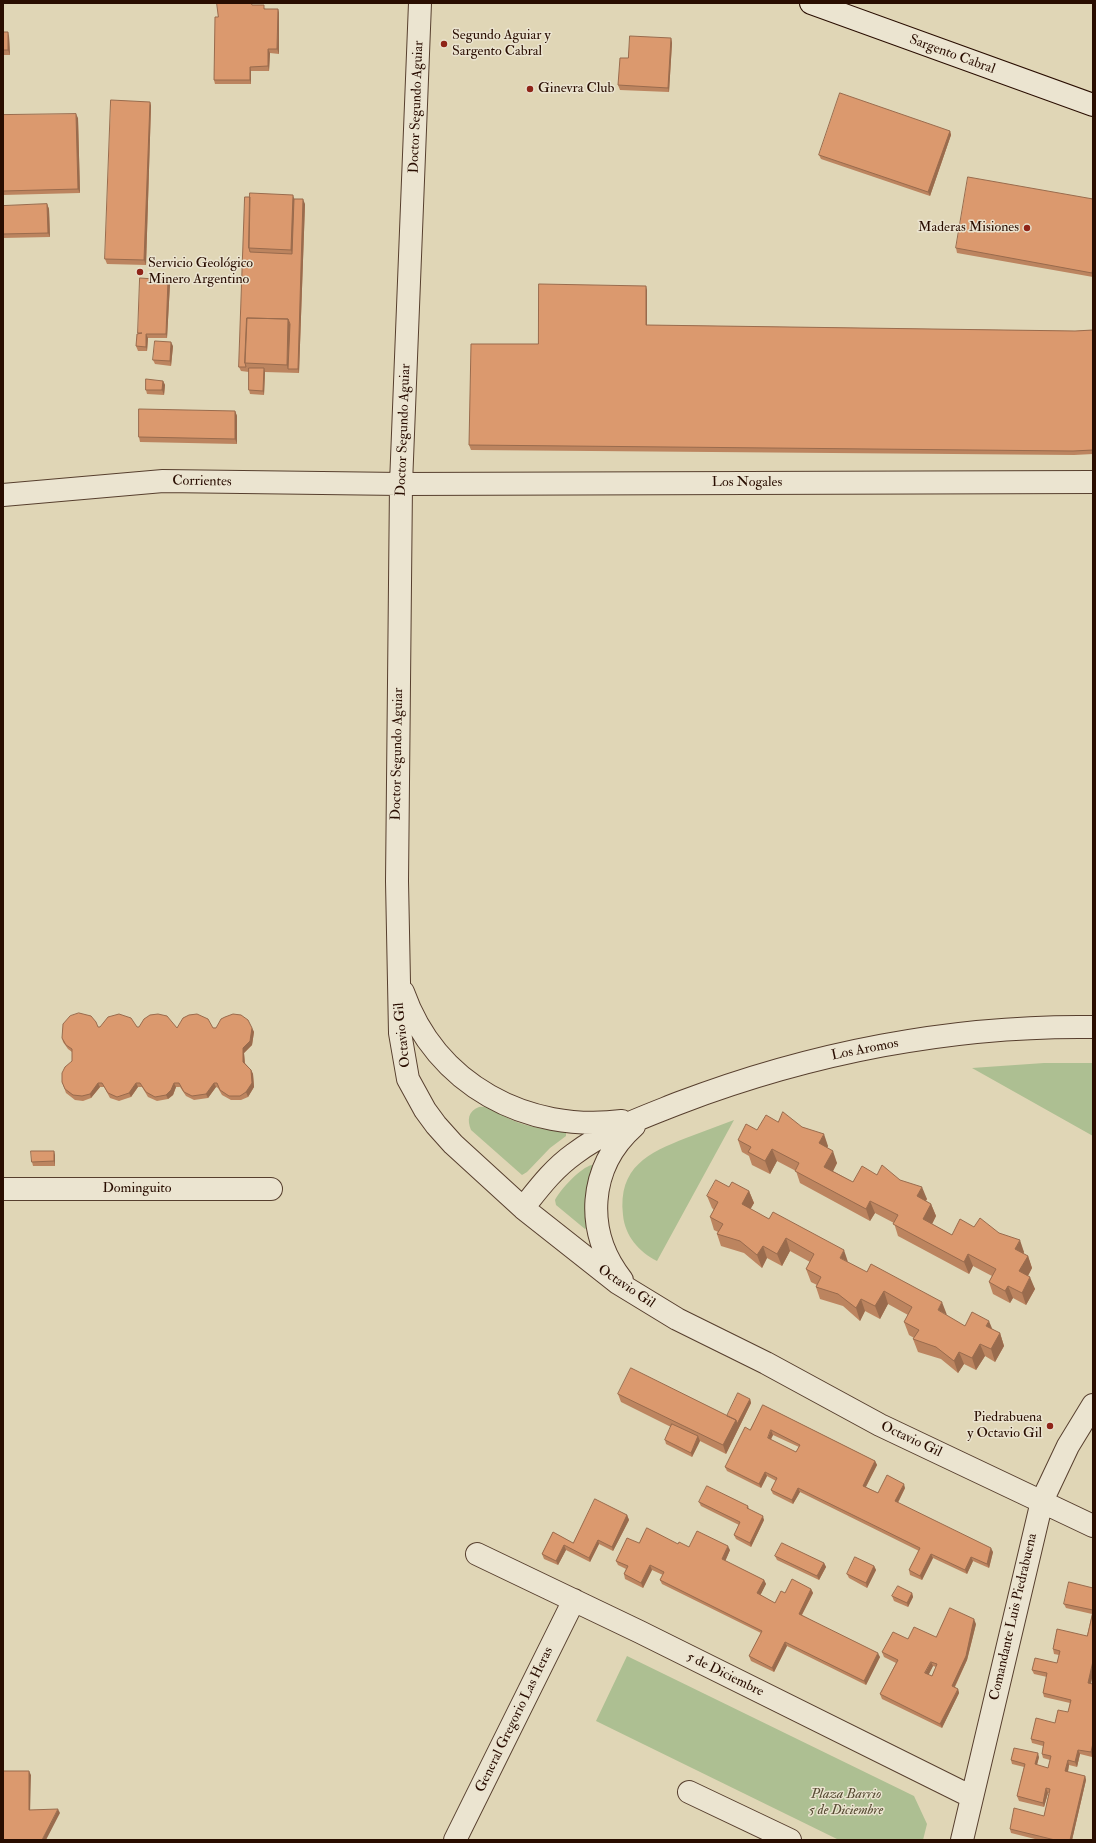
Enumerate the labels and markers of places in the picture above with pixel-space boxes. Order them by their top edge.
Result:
place label: Segundo Aguiar y Sargento Cabral [452,28,551,60]
marker: Segundo Aguiar y Sargento Cabral [439,39,449,49]
place label: Ginevra Club [538,81,614,97]
marker: Ginevra Club [525,84,535,94]
place label: Maderas Misiones [918,220,1019,236]
marker: Maderas Misiones [1022,223,1032,233]
place label: Servicio Geológico Minero Argentino [148,256,253,288]
marker: Servicio Geológico Minero Argentino [135,267,145,277]
place label: Piedrabuena y Octavio Gil [967,1410,1042,1442]
marker: Piedrabuena y Octavio Gil [1045,1421,1055,1431]

